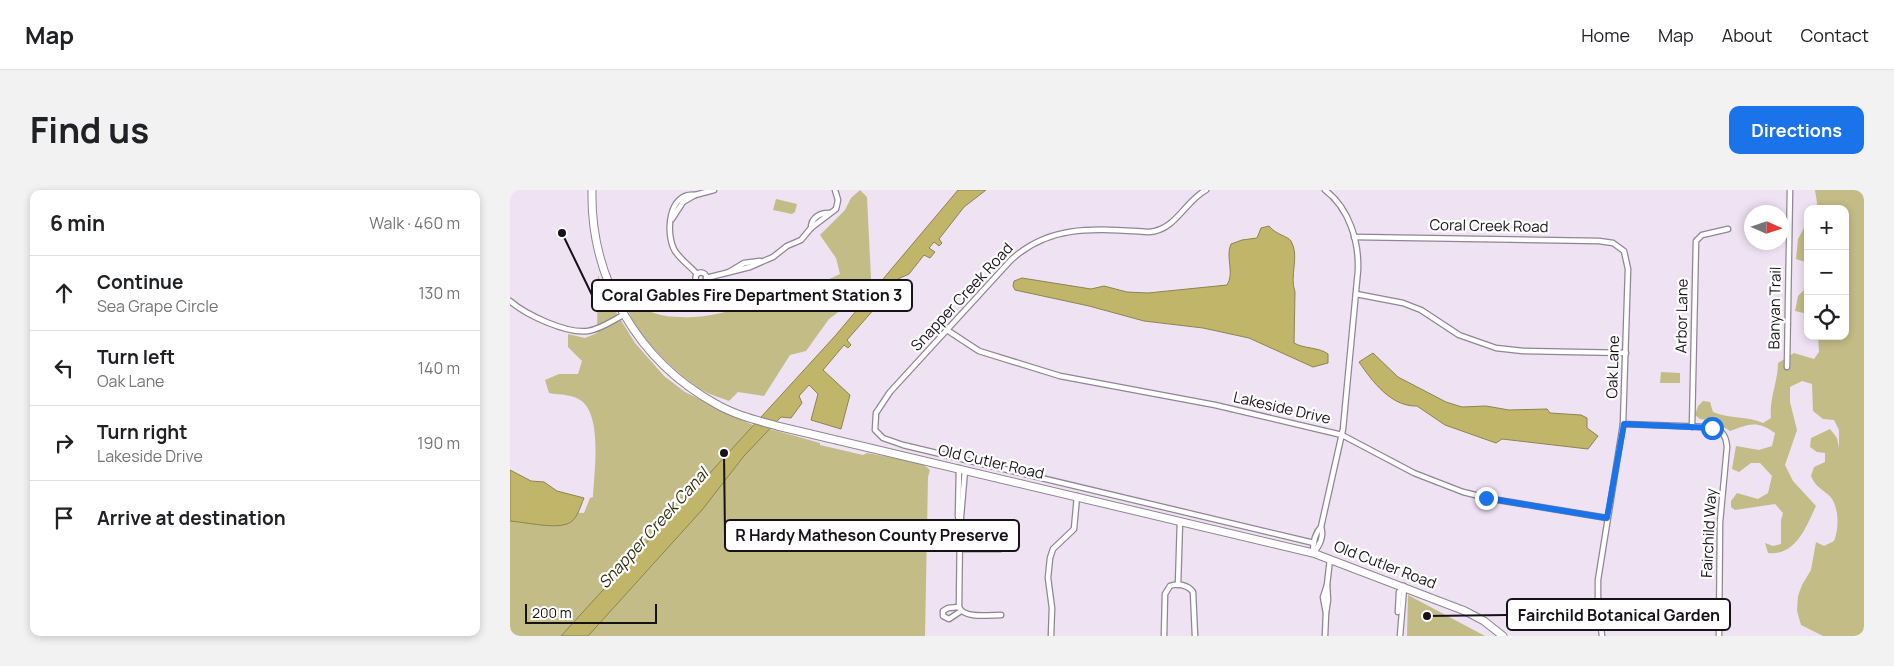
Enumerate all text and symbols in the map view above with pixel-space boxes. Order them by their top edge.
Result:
text: Map [25,18,74,51]
text: Home [1581,23,1630,47]
text: Map [1658,23,1694,47]
text: About [1722,23,1772,47]
text: Contact [1800,23,1869,47]
text: Find us [30,106,149,154]
button: Directions [1729,106,1864,154]
north arrow [1744,205,1789,250]
map controls [1804,205,1849,340]
button: + [1804,205,1849,250]
text: 6 min [50,209,105,237]
text: Walk · 460 m [369,212,460,234]
street label: Coral Creek Road [1429,214,1549,237]
street label: Snapper Creek Road [906,238,1017,355]
button: − [1804,250,1849,295]
street label: Banyan Trail [1763,266,1786,349]
text: Continue [97,269,183,295]
street label: Arbor Lane [1670,278,1693,354]
icon: ahead [50,279,78,307]
callout: Coral Gables Fire Department Station 3 [592,280,912,311]
text: 130 m [418,282,460,304]
text: Coral Gables Fire Department Station 3 [602,284,902,306]
text: Sea Grape Circle [97,295,218,317]
button: locate [1804,295,1849,340]
street label: Oak Lane [1601,335,1624,399]
text: Turn left [97,344,175,370]
icon: left [50,354,78,382]
text: 140 m [418,357,460,379]
text: Oak Lane [97,370,164,392]
street label: Lakeside Drive [1231,386,1333,429]
route start [1701,417,1724,440]
text: Turn right [97,419,187,445]
icon: right [50,429,78,457]
text: 190 m [417,432,460,454]
street label: Old Cutler Road [936,439,1046,484]
text: Lakeside Drive [97,445,203,467]
water label: Snapper Creek Canal [593,461,715,593]
route end [1475,487,1498,510]
street label: Fairchild Way [1696,488,1721,578]
icon: arrive [50,504,78,532]
text: Arrive at destination [97,505,286,531]
callout: R Hardy Matheson County Preserve [725,520,1019,551]
text: R Hardy Matheson County Preserve [735,524,1009,546]
street label: Old Cutler Road [1331,535,1439,594]
callout: Fairchild Botanical Garden [1507,599,1730,630]
scale bar [525,601,658,624]
text: 200 m [532,603,572,622]
text: Fairchild Botanical Garden [1518,604,1720,626]

